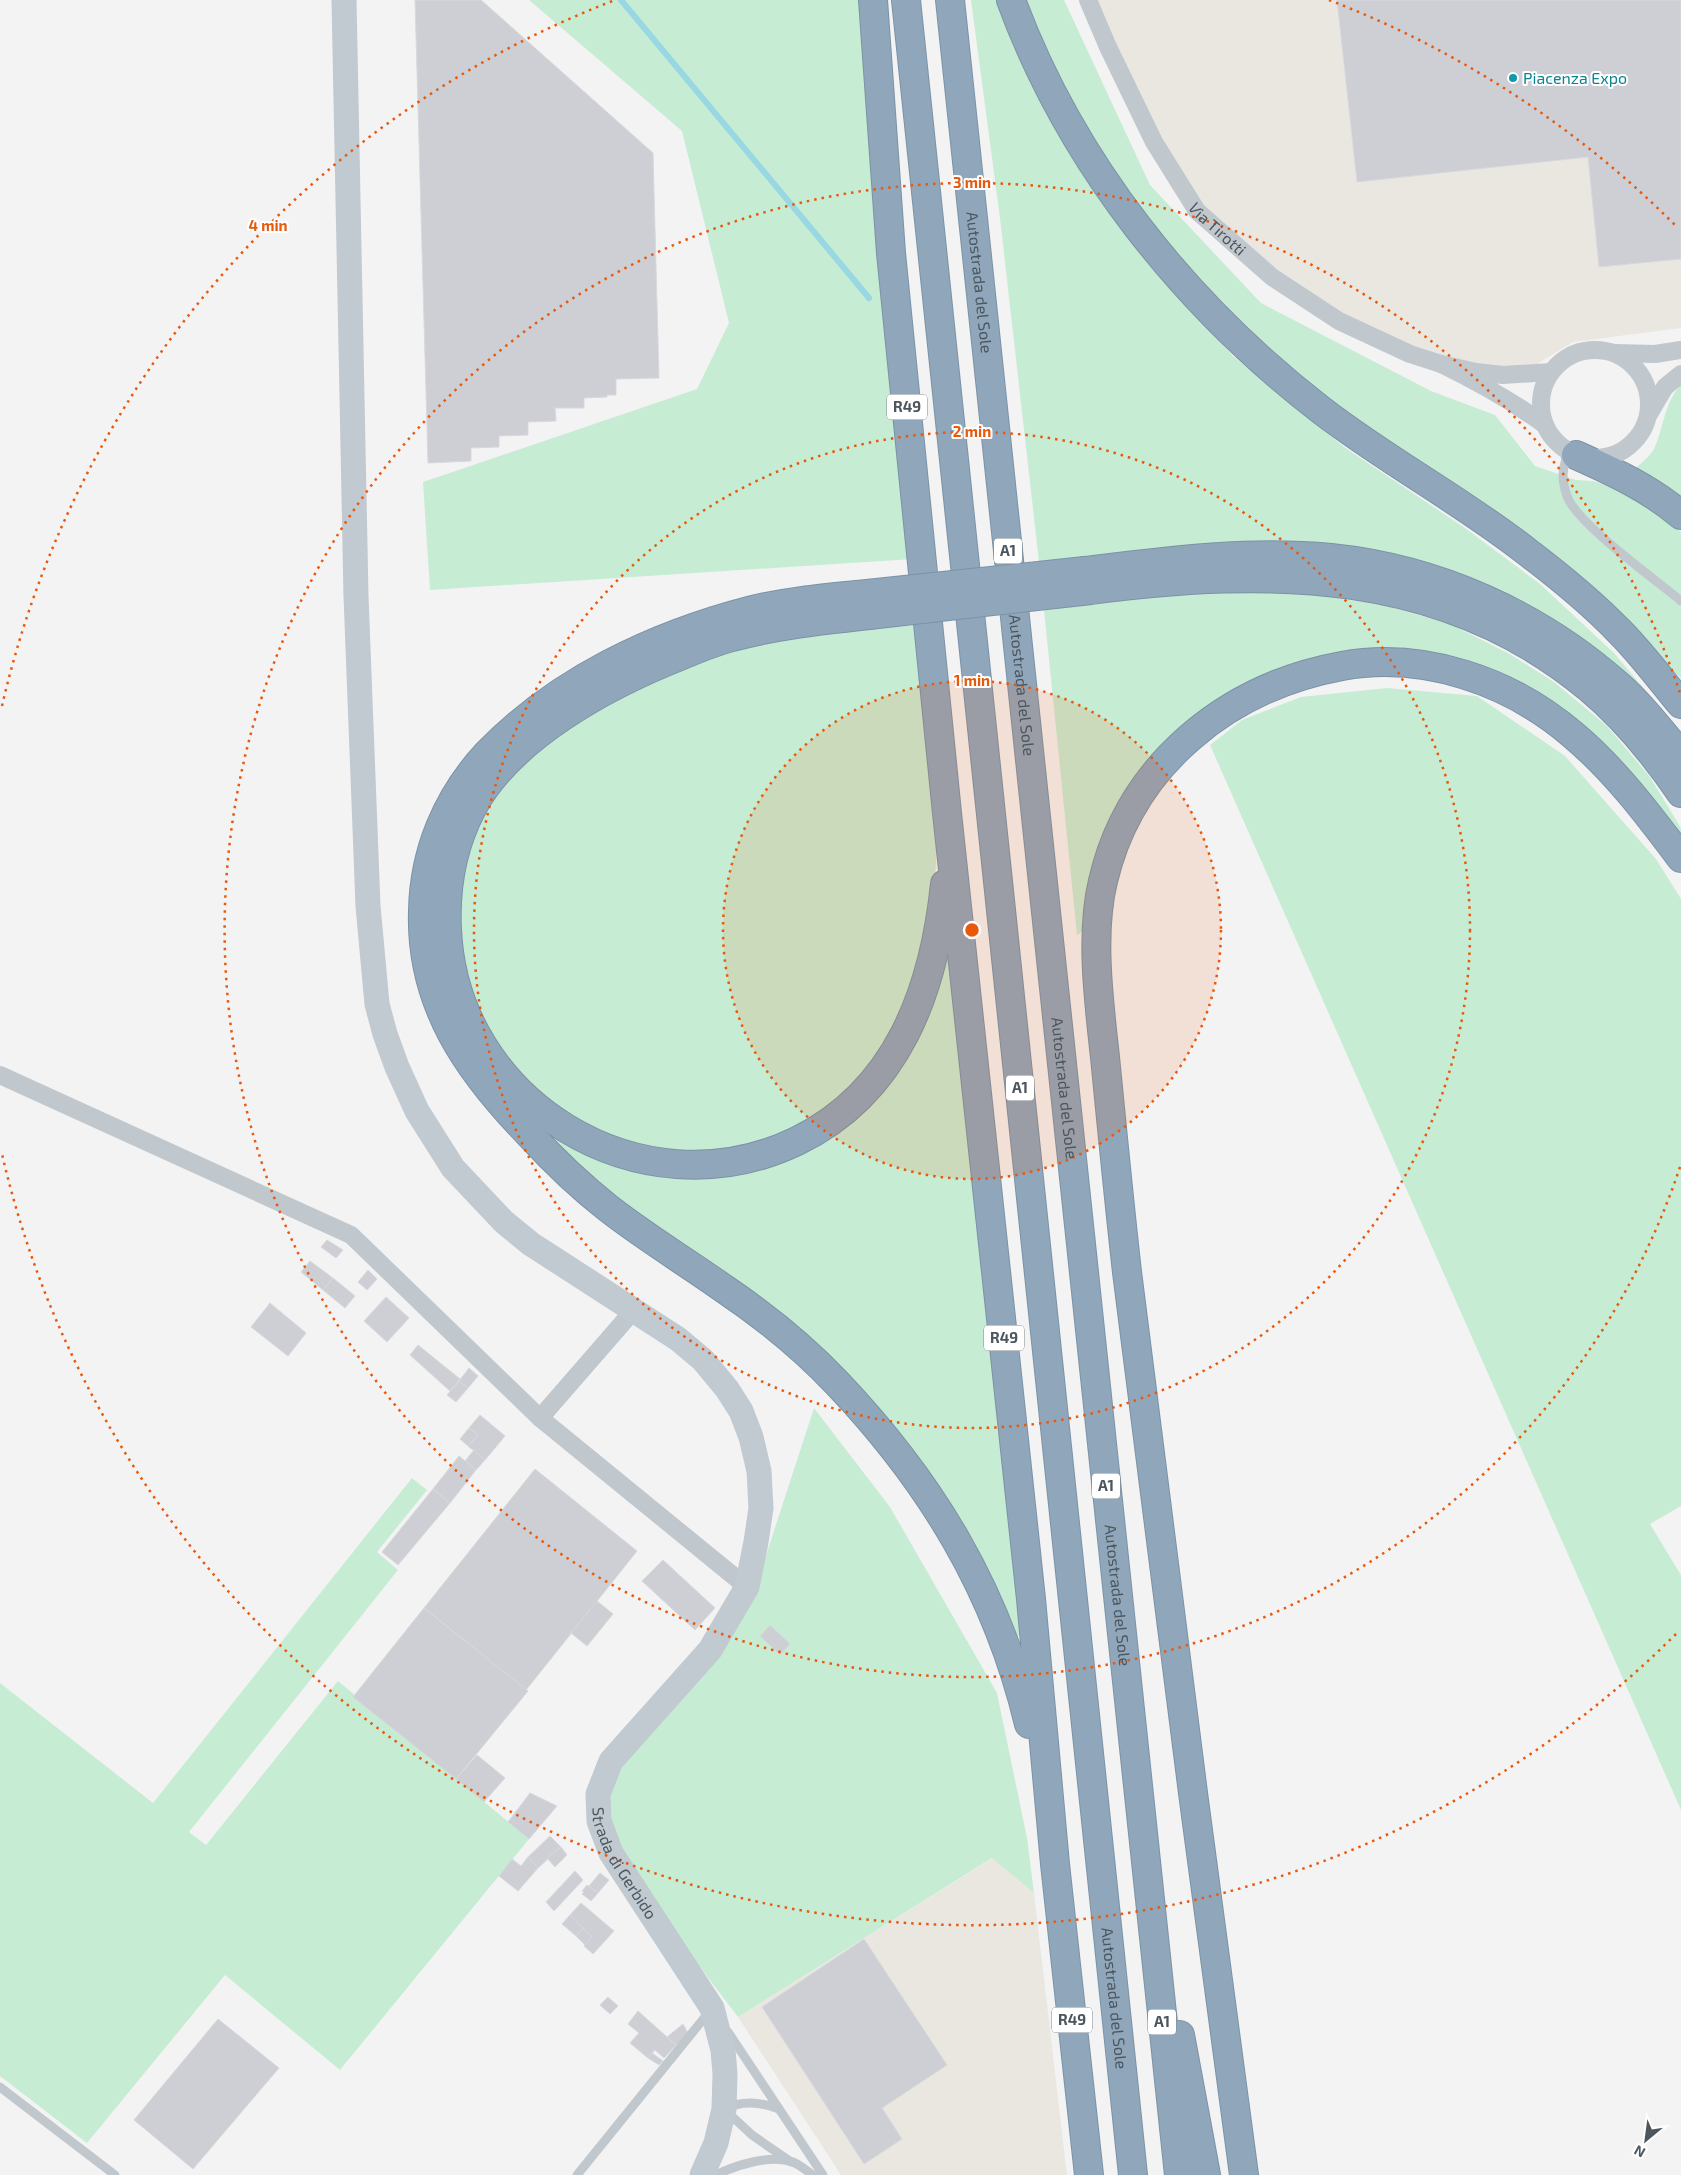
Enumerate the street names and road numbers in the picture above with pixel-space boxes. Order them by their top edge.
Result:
street label: Via Tirotti [1185,199,1250,259]
street label: Autostrada del Sole [963,211,997,354]
road number: R49 [887,394,927,420]
road number: A1 [994,538,1022,564]
street label: Autostrada del Sole [1006,613,1040,757]
street label: Autostrada del Sole [1048,1016,1082,1160]
road number: A1 [1006,1076,1034,1100]
road number: R49 [984,1326,1024,1350]
road number: A1 [1092,1474,1120,1498]
street label: Autostrada del Sole [1102,1523,1135,1667]
street label: Strada di Gerbido [589,1807,661,1922]
street label: Autostrada del Sole [1098,1926,1132,2070]
road number: R49 [1052,2008,1092,2032]
road number: A1 [1148,2010,1176,2034]

